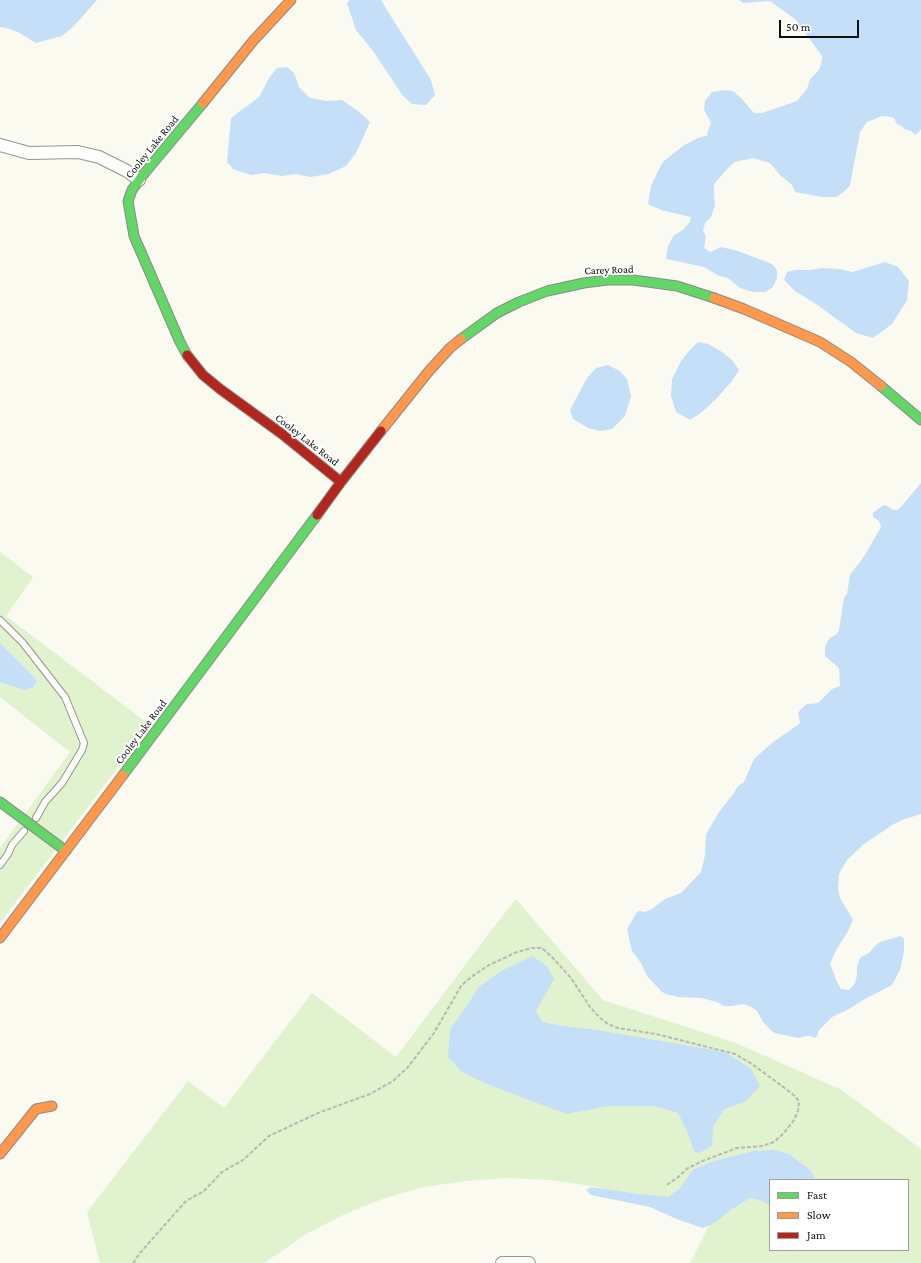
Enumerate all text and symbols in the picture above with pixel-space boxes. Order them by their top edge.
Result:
scale bar [781,12,861,38]
text: 50 m [786,20,810,34]
street label: Cooley Lake Road [123,113,181,181]
street label: Carey Road [584,263,634,277]
street label: Cooley Lake Road [273,411,341,469]
street label: Cooley Lake Road [113,697,169,767]
legend [769,1179,909,1251]
text: Fast [807,1188,827,1202]
text: Slow [807,1208,831,1222]
text: Jam [807,1228,826,1242]

